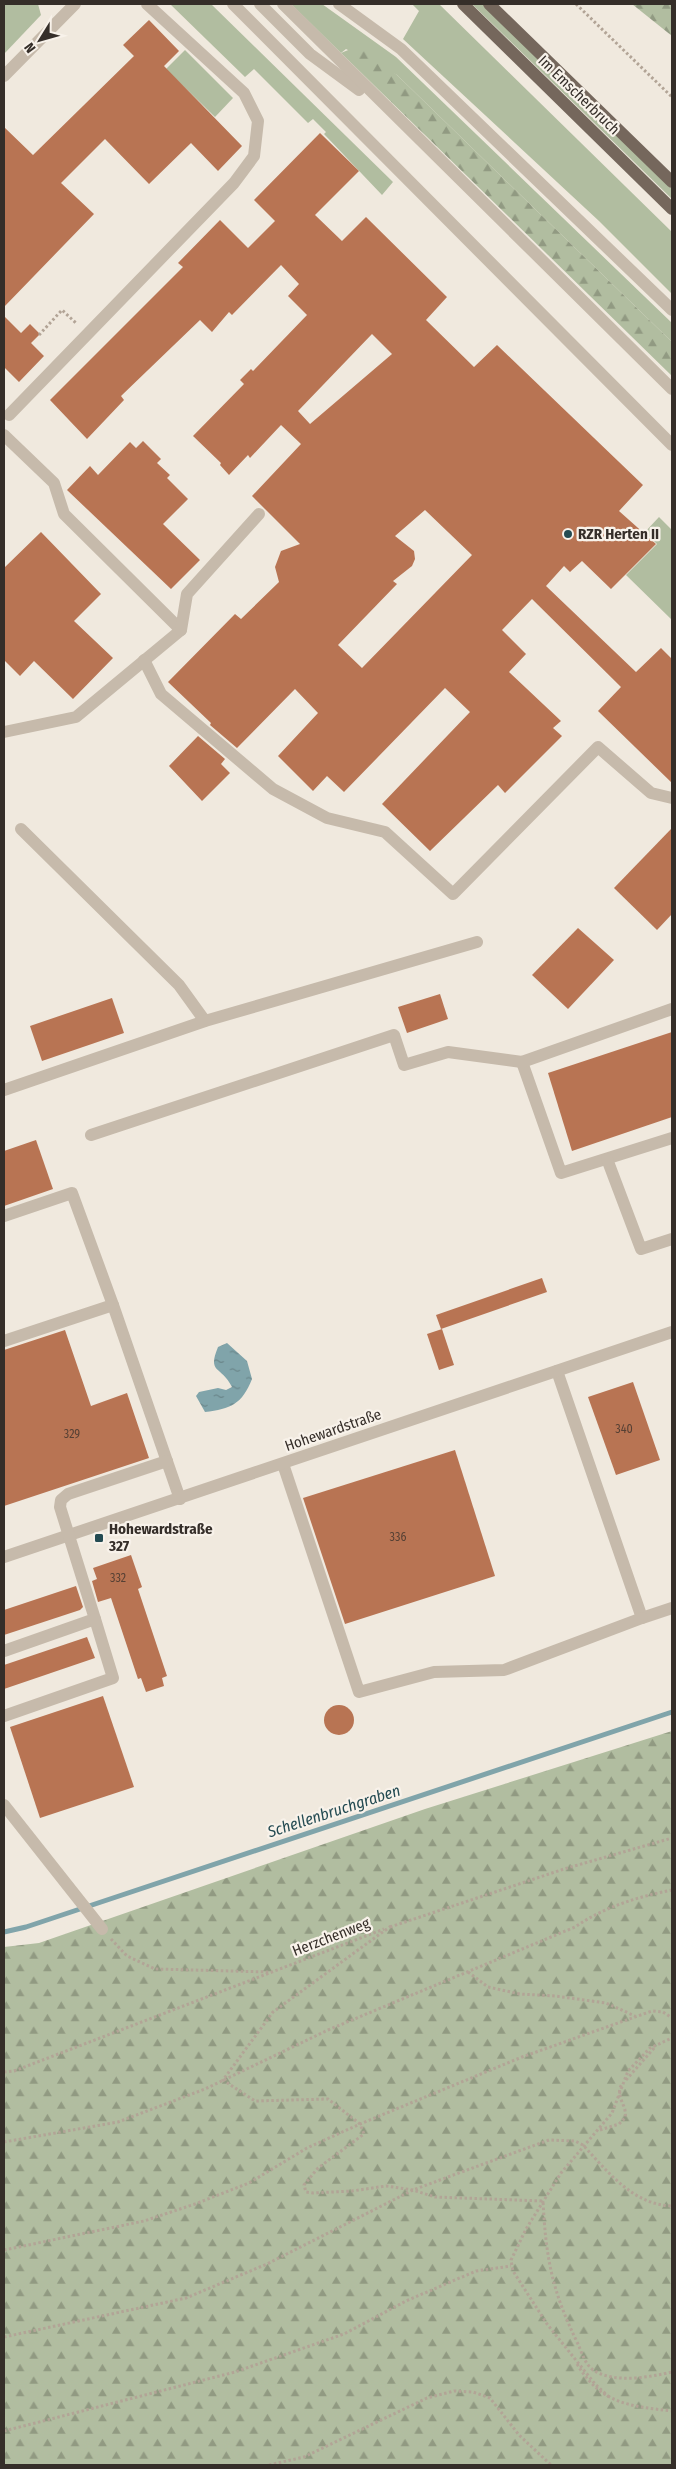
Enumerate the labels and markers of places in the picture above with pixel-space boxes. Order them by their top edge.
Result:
place label: RZR Herten II [578,525,659,543]
marker: RZR Herten II [562,528,574,540]
place label: Hohewardstraße 327 [108,1520,213,1555]
marker: Hohewardstraße 327 [93,1532,105,1544]

